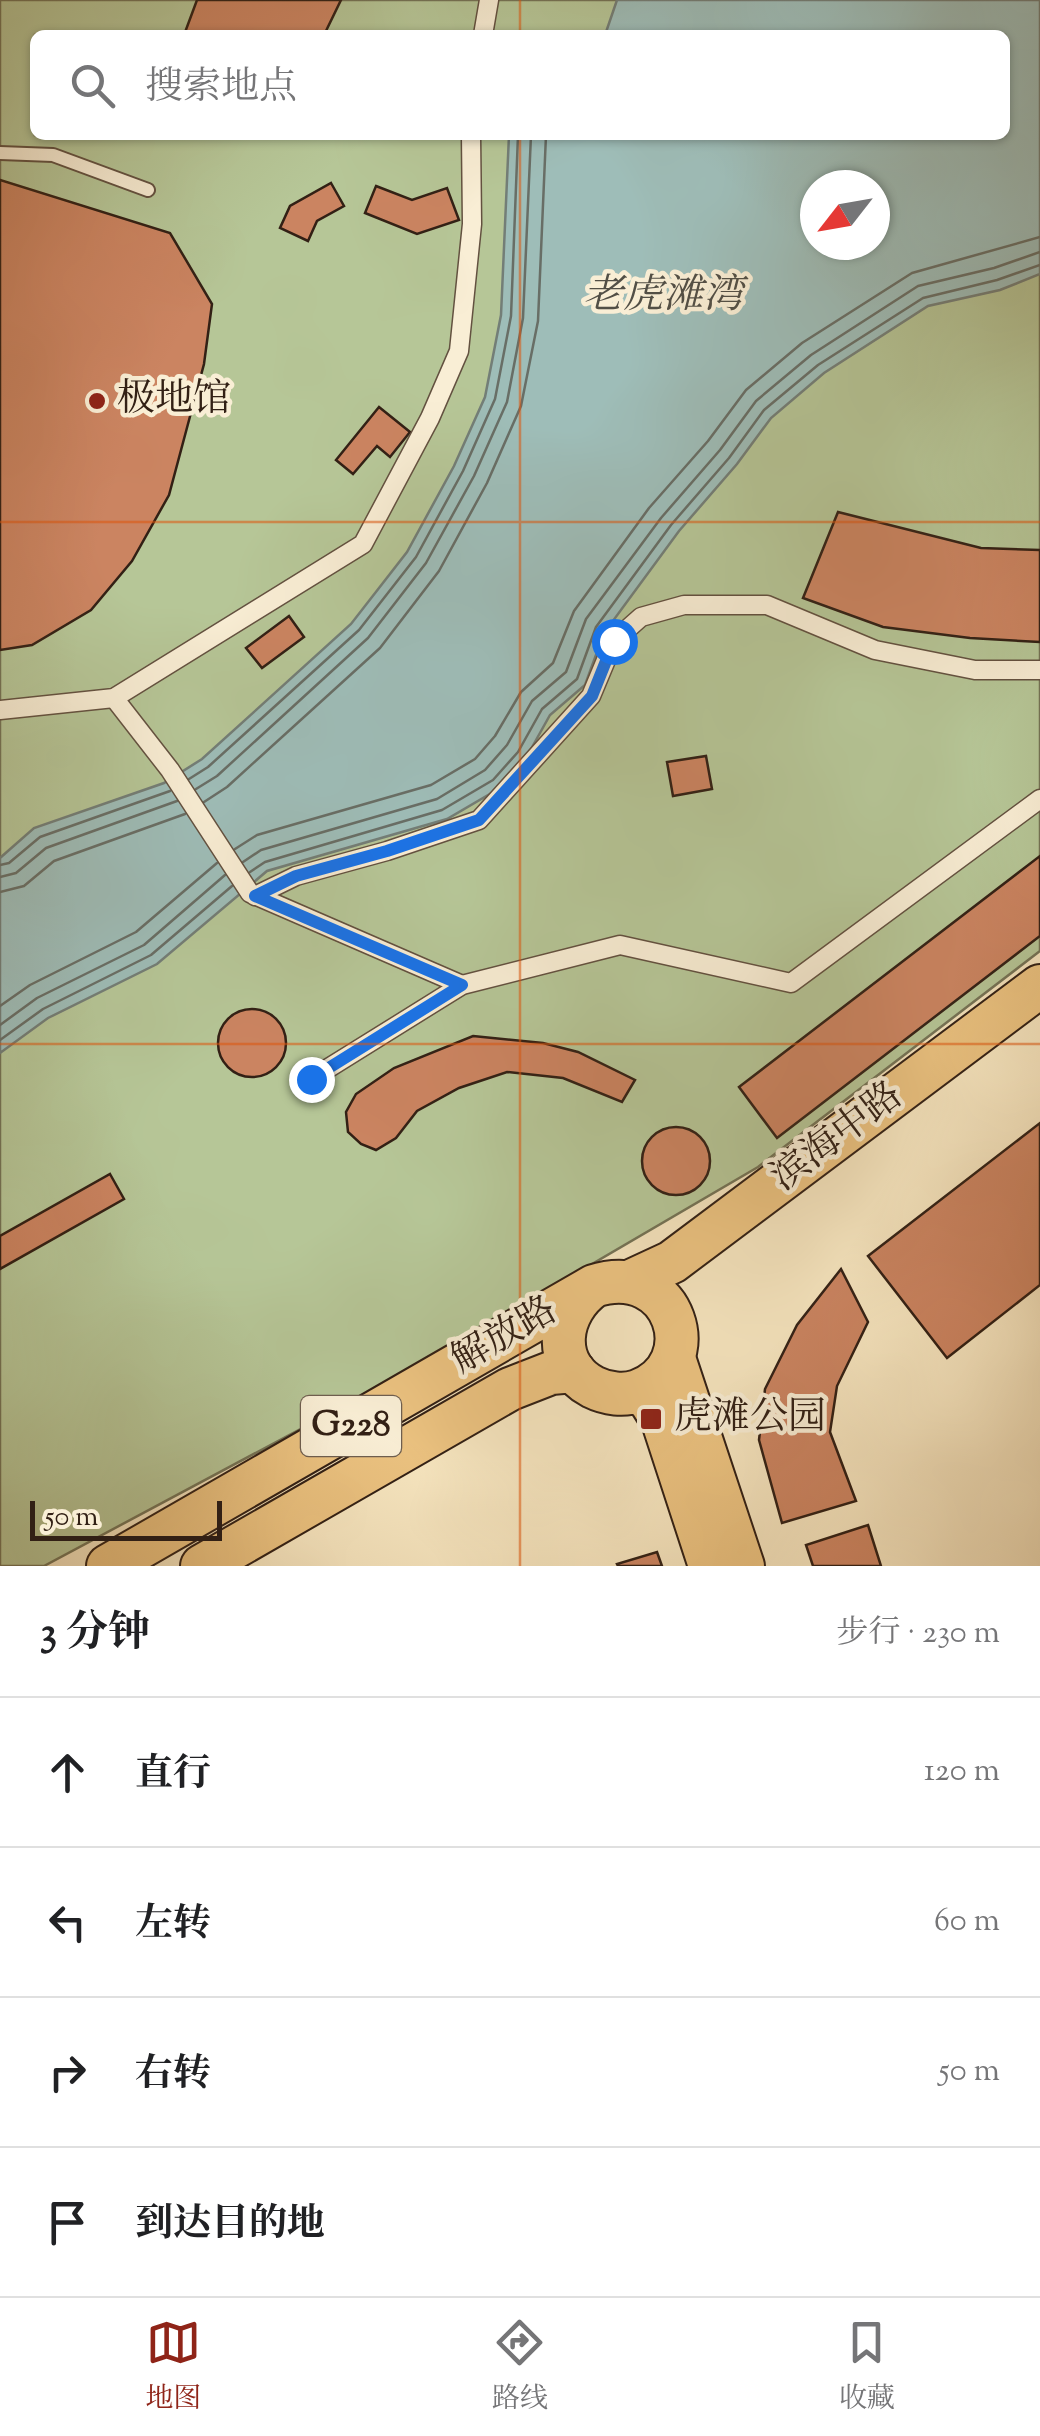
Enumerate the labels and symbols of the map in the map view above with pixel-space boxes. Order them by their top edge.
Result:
north arrow [800,170,890,260]
water label: 老虎滩湾 [583,269,749,326]
place label: 极地馆 [117,374,231,428]
marker: 极地馆 [86,390,108,412]
route start [592,619,638,665]
route end [289,1057,335,1103]
street label: 滨海中路 [761,1071,915,1205]
street label: 解放路 [442,1285,568,1389]
place label: 虎滩公园 [674,1392,826,1446]
road number: G228 [301,1396,401,1456]
marker: 虎滩公园 [638,1406,664,1432]
scale bar [30,1496,222,1540]

